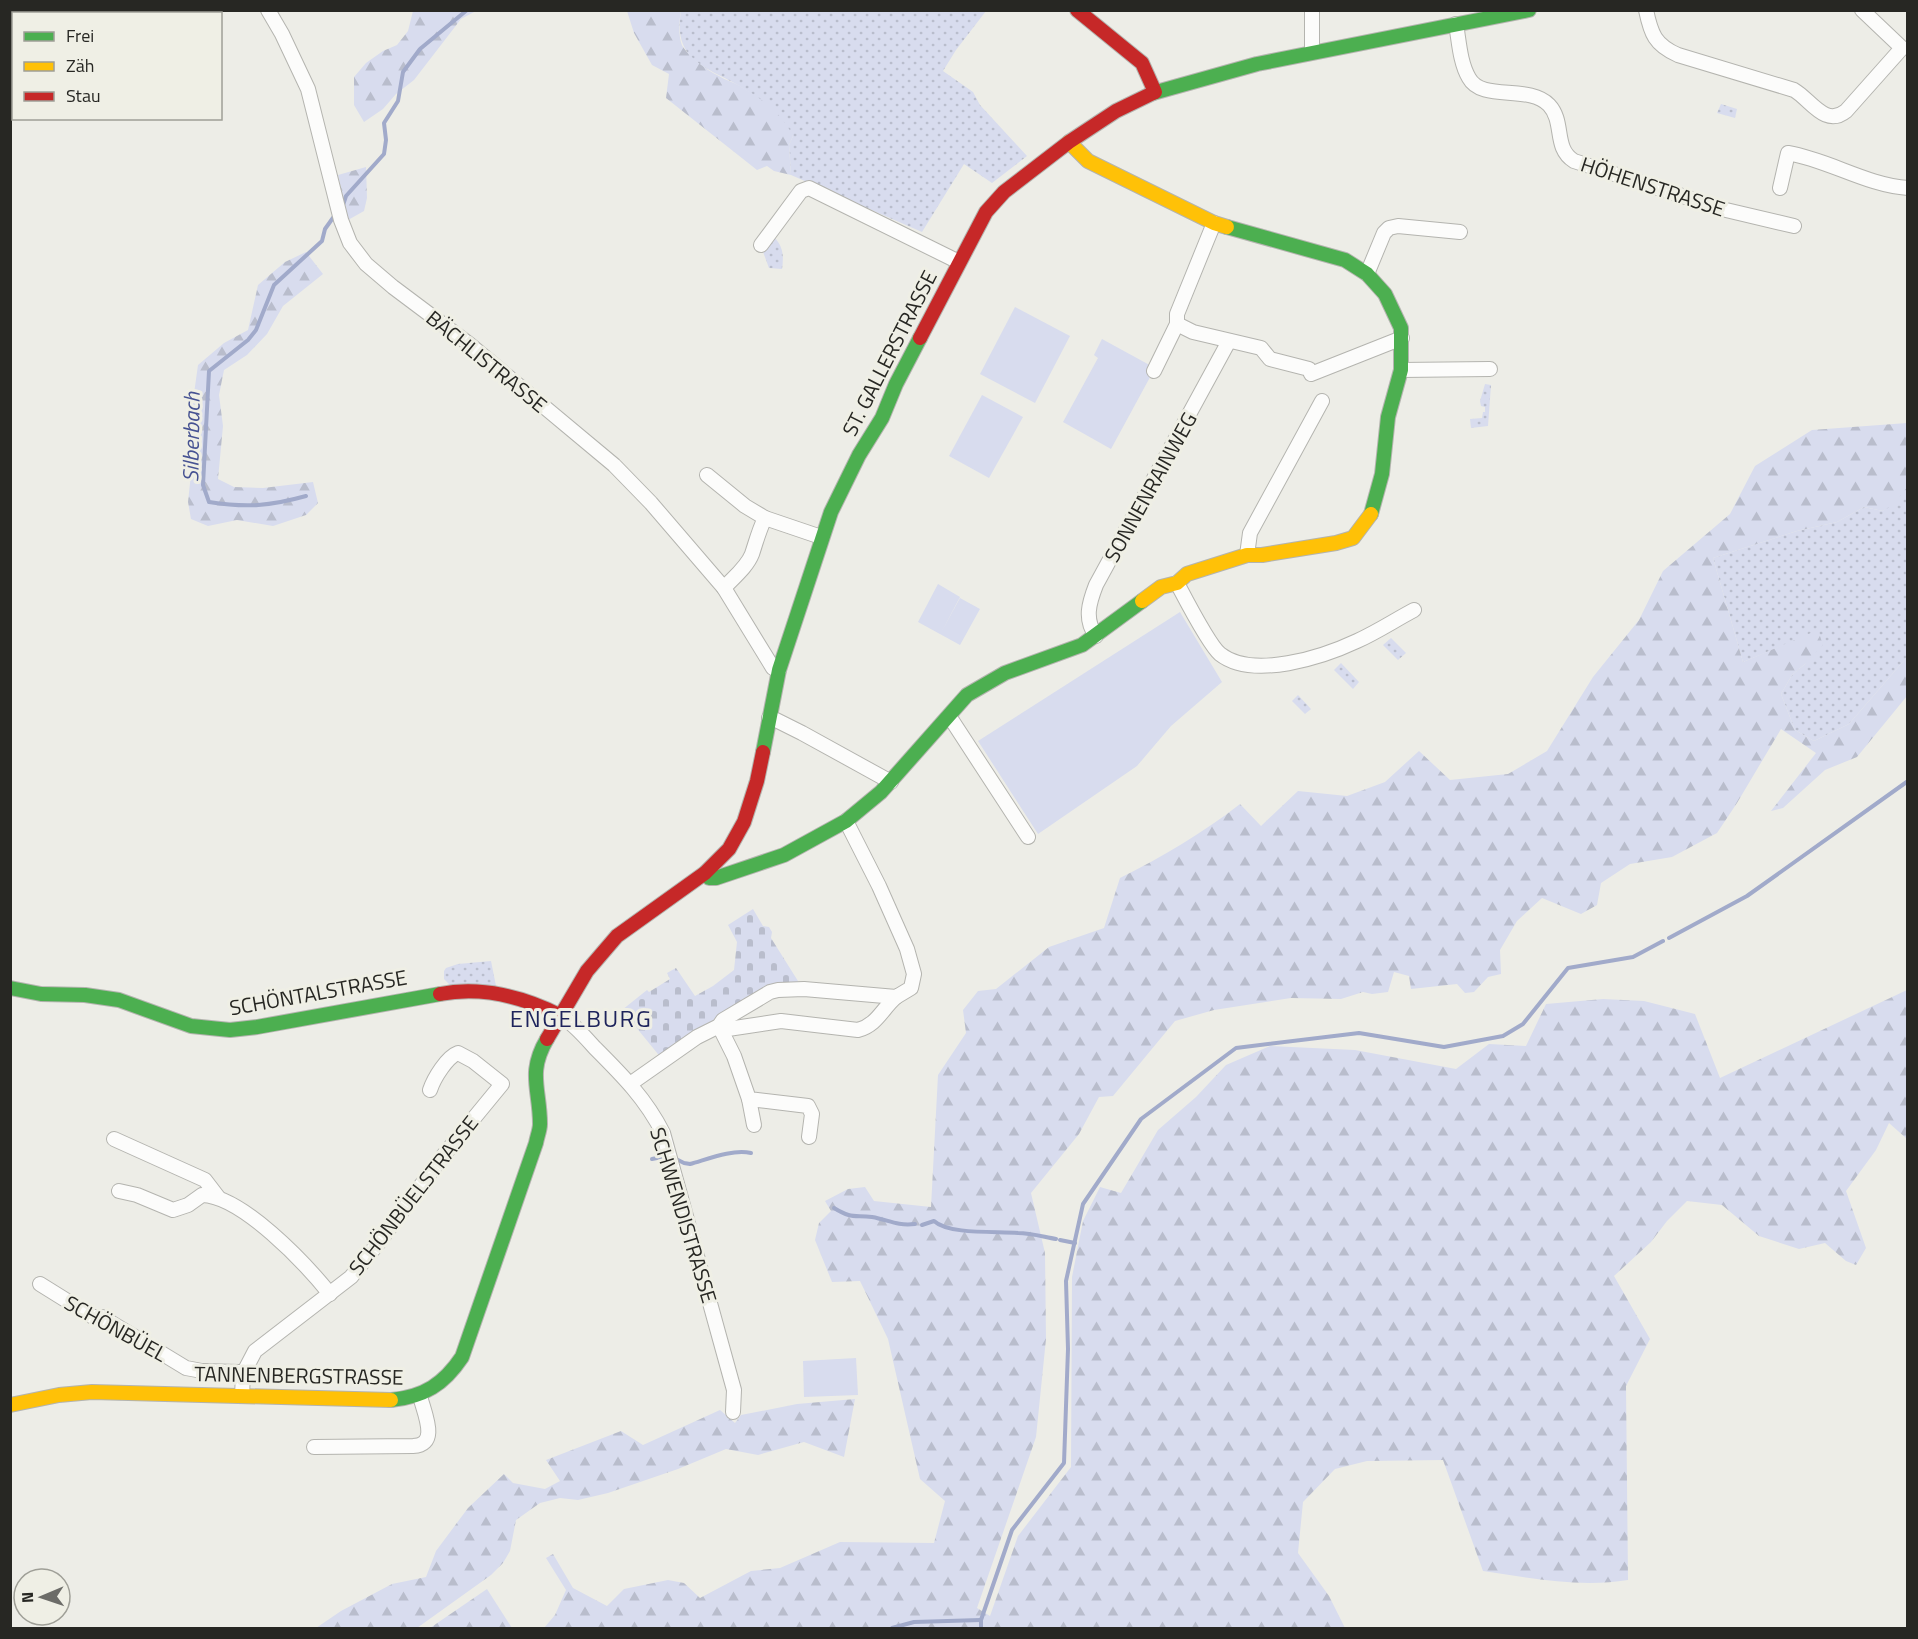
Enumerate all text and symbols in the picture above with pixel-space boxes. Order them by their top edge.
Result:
legend [12,12,222,120]
text: Frei [66,22,94,49]
text: Zäh [66,52,94,79]
text: Stau [66,82,101,109]
street label: HÖHENSTRASSE [1577,148,1729,224]
street label: ST. GALLERSTRASSE [833,265,945,441]
street label: BÄCHLISTRASSE [420,302,554,420]
water label: Silberbach [173,391,209,482]
street label: SONNENRAINWEG [1095,406,1205,568]
street label: SCHÖNTALSTRASSE [227,961,409,1023]
district label: ENGELBURG [510,1000,652,1036]
street label: SCHÖNBÜELSTRASSE [340,1108,486,1282]
street label: SCHWENDISTRASSE [642,1123,726,1307]
street label: SCHÖNBÜEL [59,1287,173,1369]
street label: TANNENBERGSTRASSE [194,1357,404,1393]
north arrow [12,1567,72,1627]
text: N [15,1592,39,1603]

